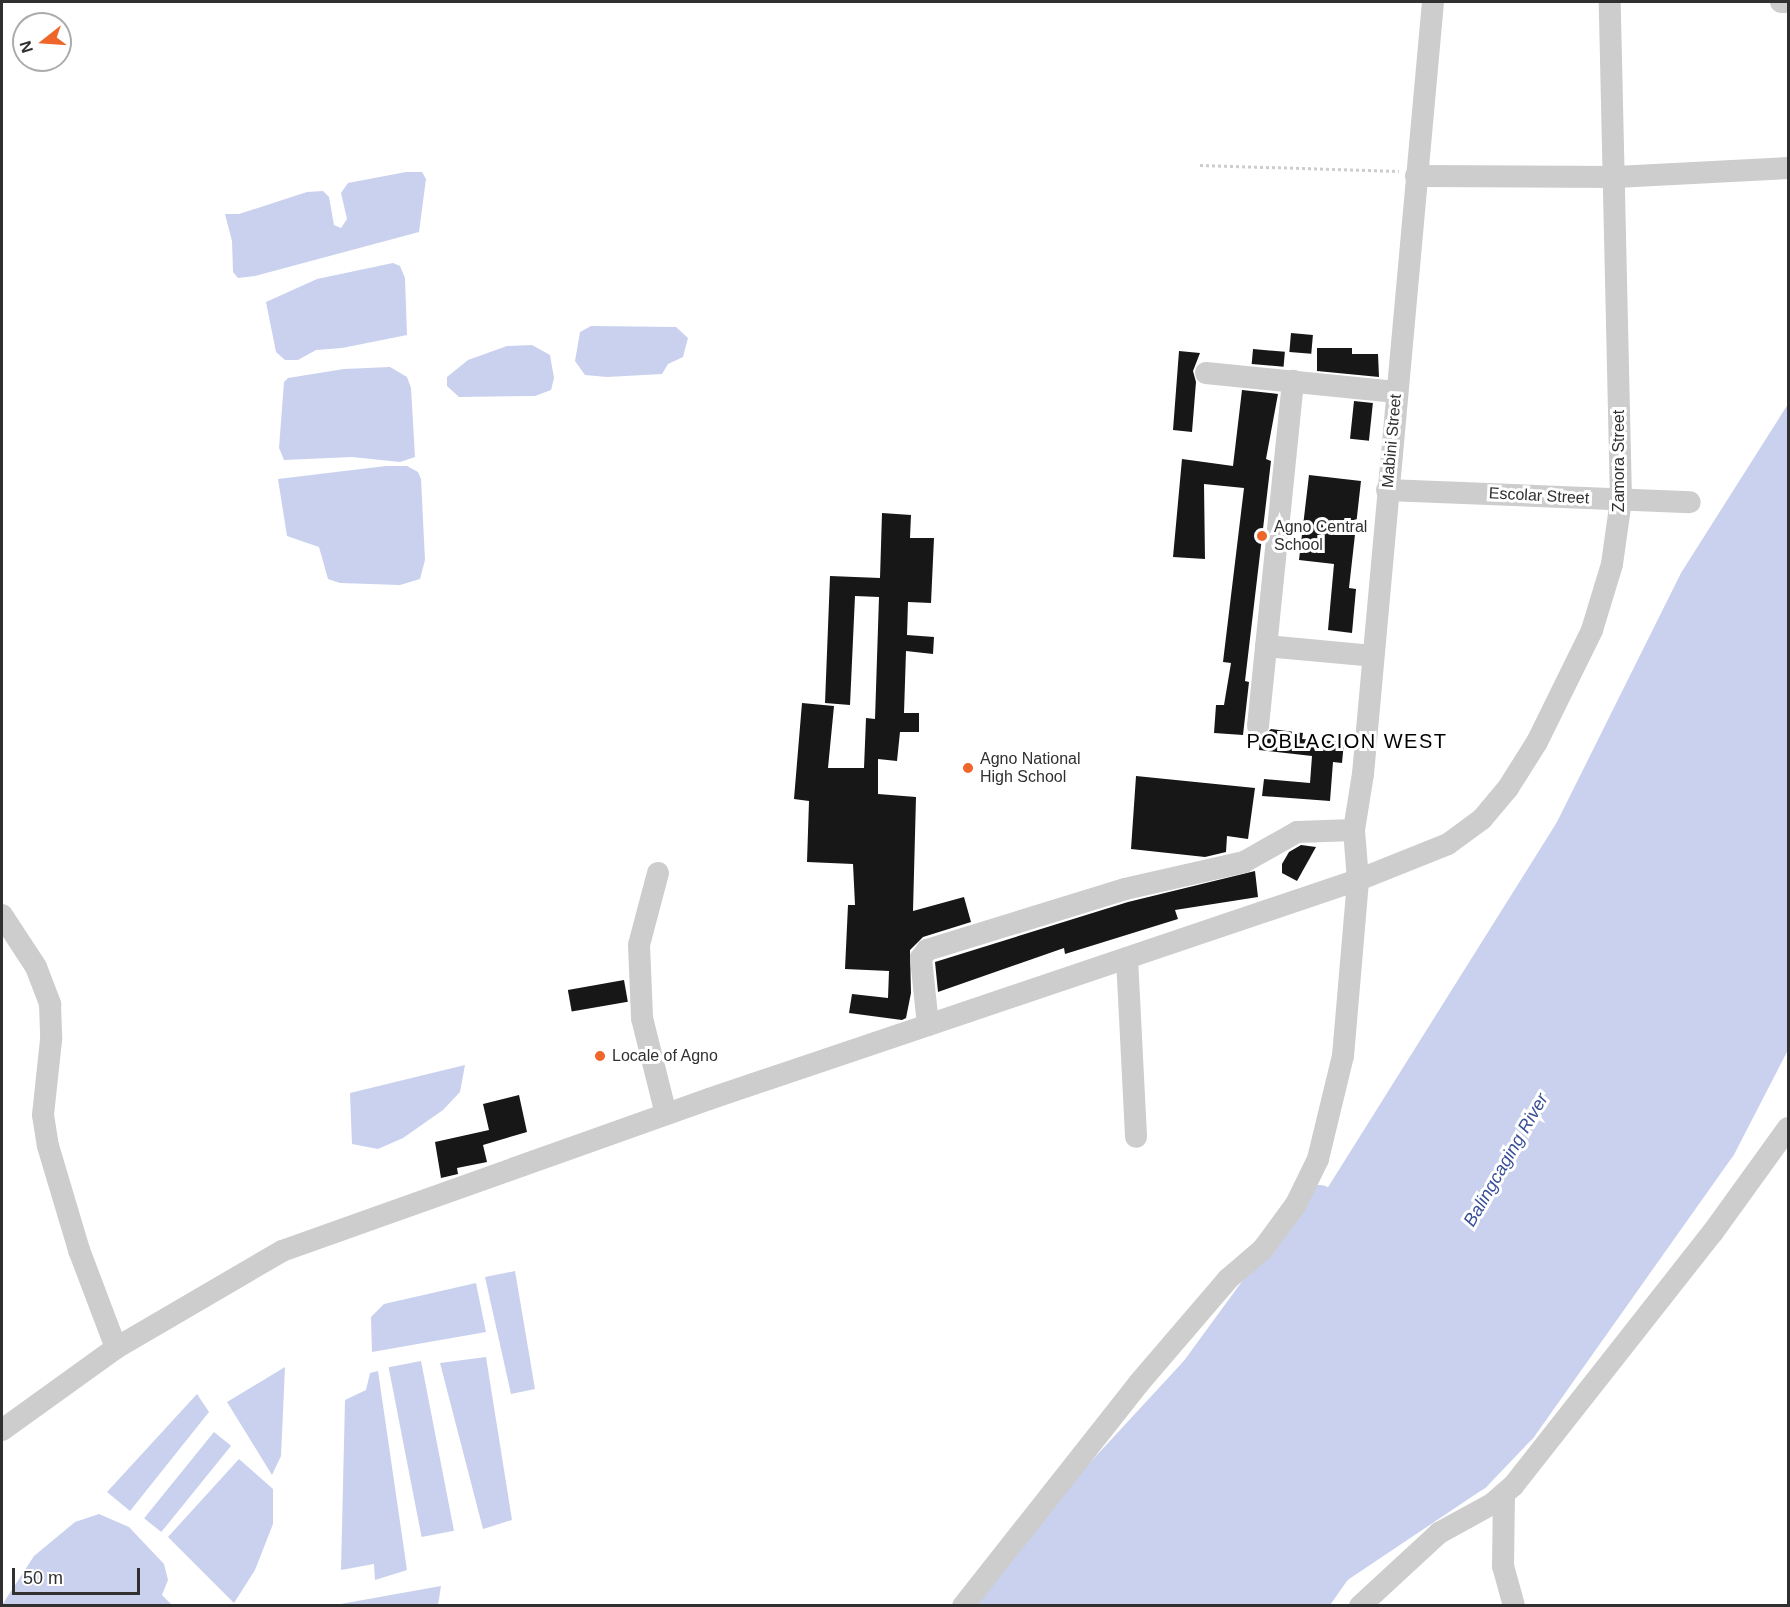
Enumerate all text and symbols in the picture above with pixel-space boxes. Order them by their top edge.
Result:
north arrow [12,12,72,72]
text: N [16,39,36,55]
street label: Mabini Street [1378,393,1406,489]
street label: Zamora Street [1609,410,1629,512]
street label: Escolar Street [1488,484,1590,508]
place label: Agno Central School [1274,517,1367,555]
marker: Agno Central School [1255,529,1269,543]
district label: POBLACION WEST [1246,729,1448,753]
place label: Agno National High School [980,749,1081,787]
marker: Agno National High School [961,761,975,775]
place label: Locale of Agno [612,1046,719,1066]
marker: Locale of Agno [593,1049,607,1063]
water label: Balingcaging River [1459,1090,1553,1230]
scale bar [15,1556,142,1594]
text: 50 m [23,1568,63,1588]

